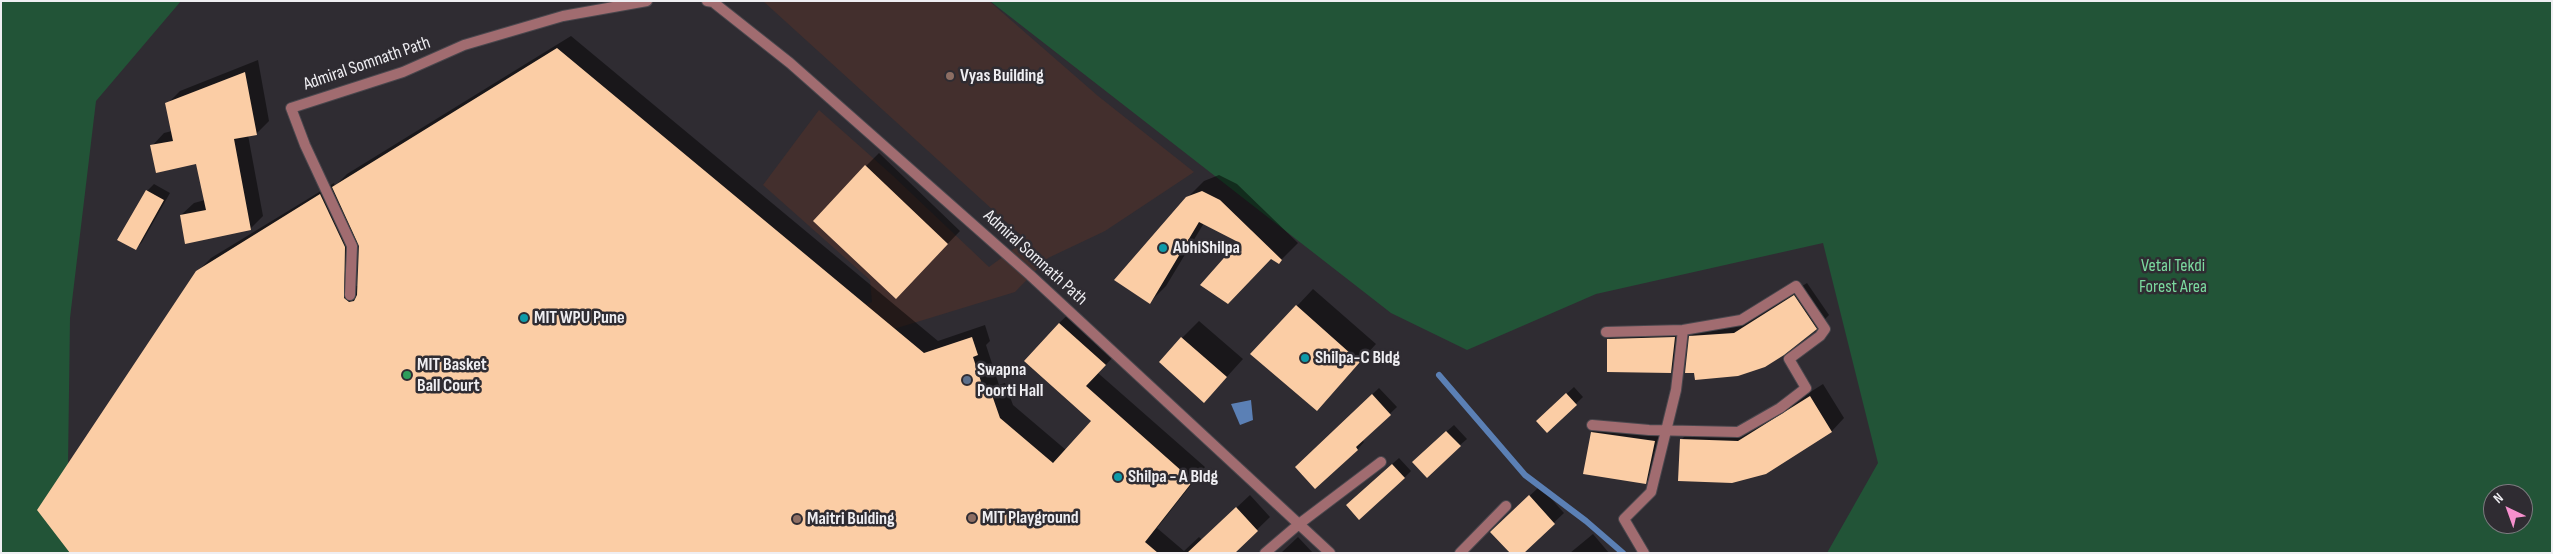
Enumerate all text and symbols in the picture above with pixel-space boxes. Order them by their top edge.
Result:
street label: Admiral Somnath Path [301,32,433,96]
place label: Vyas Building [960,65,1044,87]
marker: Vyas Building [944,70,956,82]
street label: Admiral Somnath Path [978,206,1092,310]
place label: AbhiShilpa [1173,237,1240,259]
marker: AbhiShilpa [1157,242,1169,254]
park label: Vetal Tekdi Forest Area [2139,255,2207,298]
place label: MIT WPU Pune [534,307,625,329]
marker: MIT WPU Pune [518,312,530,324]
place label: Shilpa-C Bldg [1315,347,1400,369]
marker: Shilpa-C Bldg [1299,352,1311,364]
place label: MIT Basket Ball Court [417,354,487,396]
place label: Swapna Poorti Hall [977,359,1043,402]
marker: MIT Basket Ball Court [401,369,413,381]
marker: Swapna Poorti Hall [961,374,973,386]
place label: Shilpa - A Bldg [1128,466,1218,488]
marker: Shilpa - A Bldg [1112,471,1124,483]
north arrow [2483,484,2533,534]
text: N [2490,489,2507,507]
place label: MIT Playground [982,507,1079,529]
place label: Maitri Bulding [807,508,895,530]
marker: MIT Playground [966,512,978,524]
marker: Maitri Bulding [791,513,803,525]

